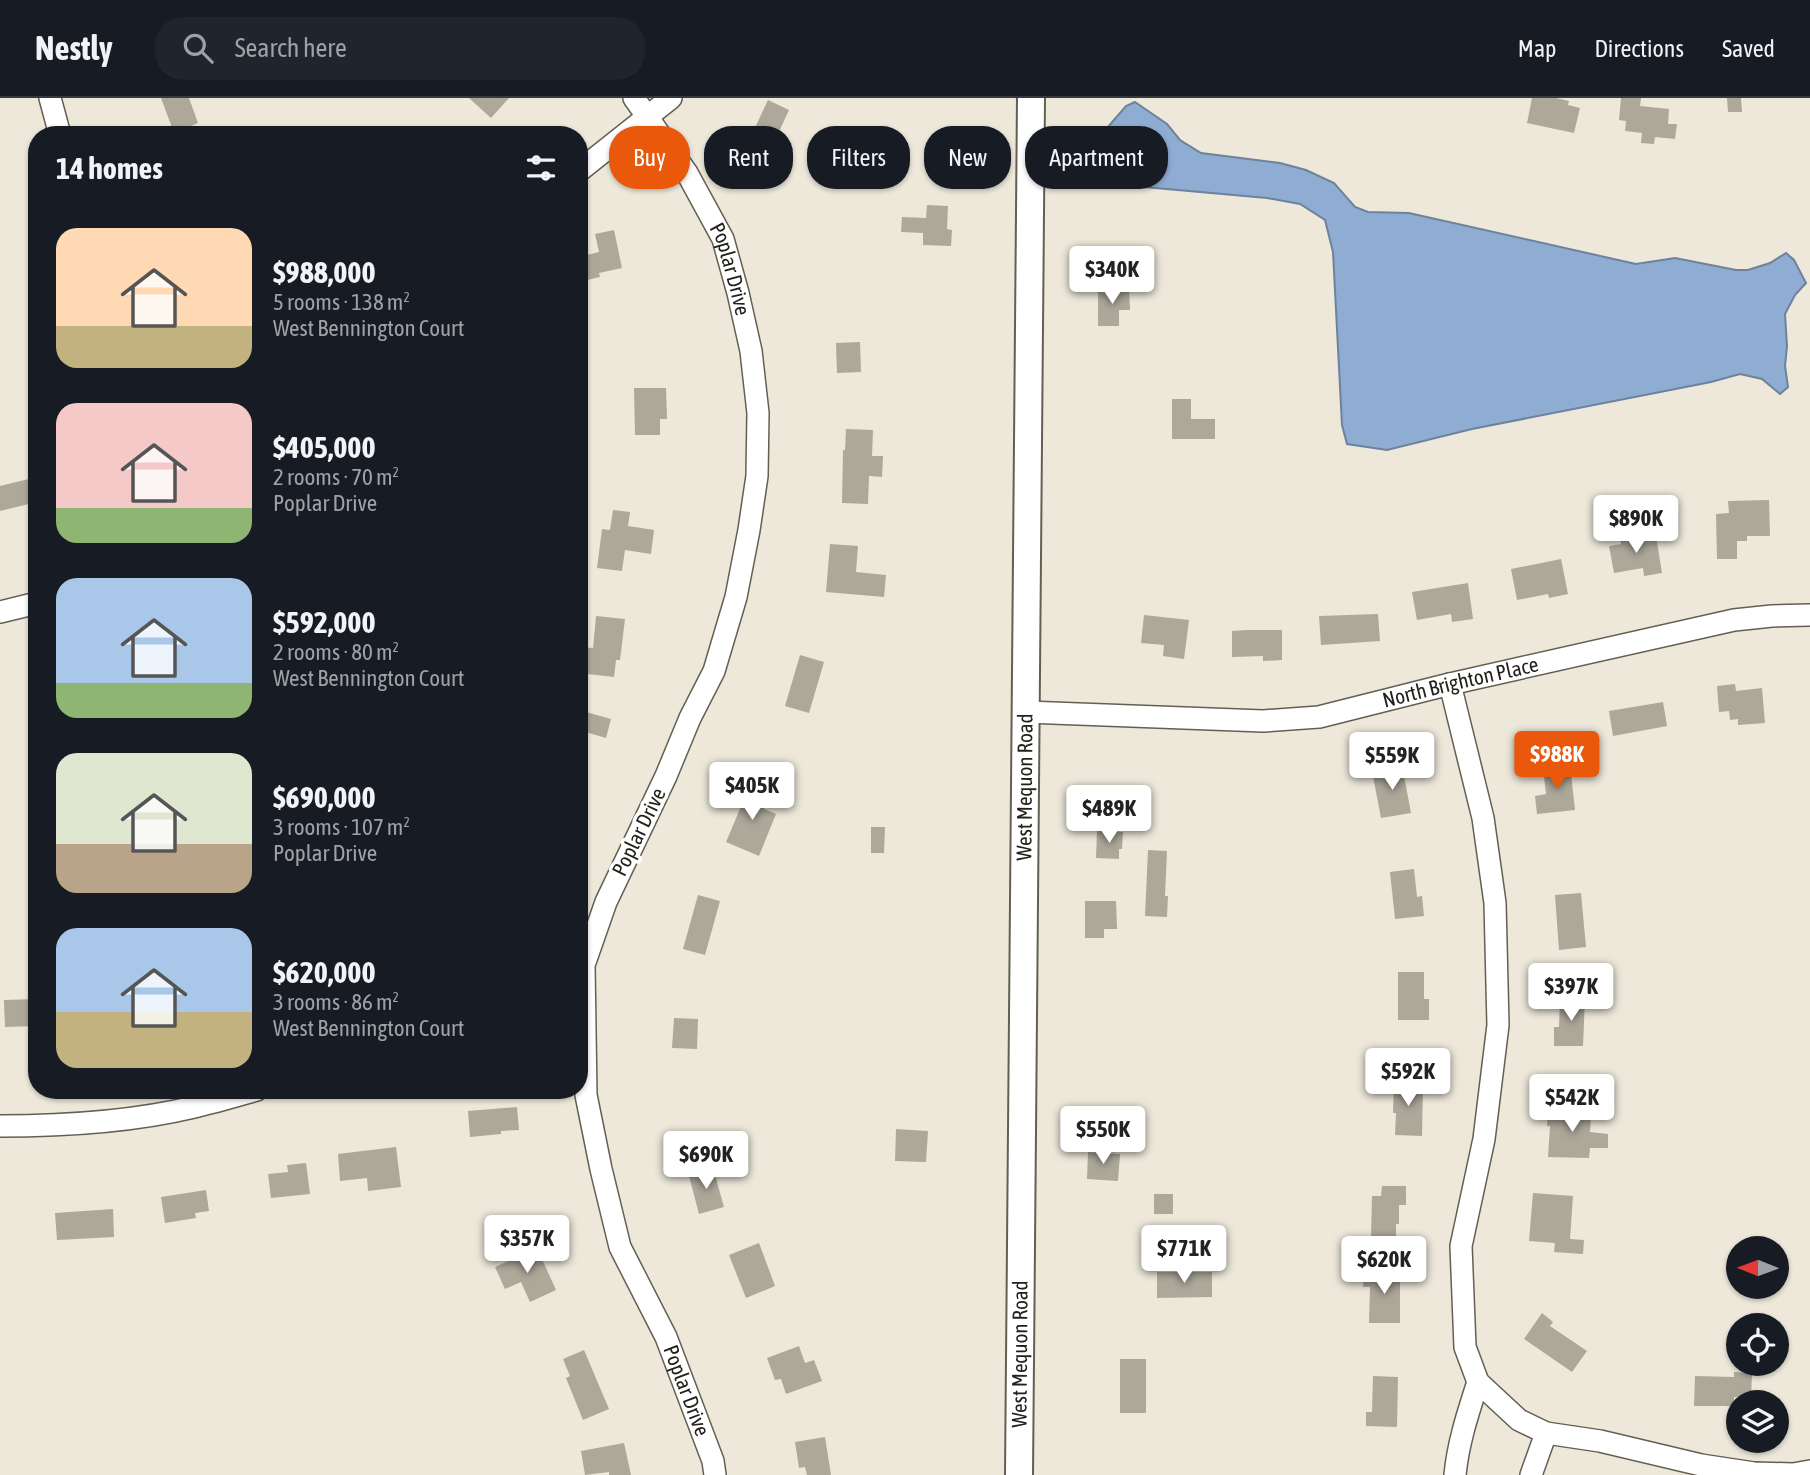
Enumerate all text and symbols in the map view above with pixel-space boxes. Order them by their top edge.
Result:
search box [155,17,645,80]
text: Nestly [35,29,113,67]
icon: search [179,29,217,67]
text: Search here [235,33,347,63]
text: Map [1518,35,1556,62]
text: Directions [1594,35,1684,62]
text: Saved [1722,35,1775,62]
chip: Buy [609,126,690,189]
chip: Rent [704,126,793,189]
chip: Filters [807,126,910,189]
chip: New [924,126,1011,189]
chip: Apartment [1025,126,1168,189]
icon: filters [522,149,560,187]
text: 14 homes [56,151,163,185]
street label: Poplar Drive [705,218,756,317]
pin: $340K [1063,246,1161,306]
text: $988,000 [273,255,376,289]
icon: home [112,256,196,340]
text: $340K [1085,256,1139,282]
text: 5 rooms · 138 m² [273,289,410,315]
text: West Bennington Court [273,315,464,341]
text: $405,000 [273,430,376,464]
icon: home [112,431,196,515]
text: 2 rooms · 70 m² [273,464,399,490]
text: Poplar Drive [273,490,377,516]
pin: $890K [1587,496,1685,555]
text: $890K [1609,505,1663,531]
text: $592,000 [273,605,376,639]
icon: home [112,606,196,690]
text: 2 rooms · 80 m² [273,639,399,665]
street label: North Brighton Place [1380,651,1541,712]
text: West Bennington Court [273,665,464,691]
street label: West Mequon Road [1011,713,1037,861]
pin: $559K [1343,732,1441,792]
pin: $988K [1508,732,1606,791]
text: $988K [1530,741,1584,767]
text: $559K [1365,742,1419,768]
pin: $405K [703,762,801,822]
text: $405K [725,772,779,798]
text: $690,000 [273,780,376,814]
icon: home [112,781,196,865]
street label: Poplar Drive [606,784,670,880]
pin: $489K [1060,786,1158,845]
text: $489K [1082,795,1136,821]
text: 3 rooms · 107 m² [273,814,410,840]
text: Poplar Drive [273,840,377,866]
text: $620,000 [273,955,376,989]
icon: home [112,956,196,1040]
pin: $397K [1522,964,1620,1023]
text: $397K [1544,973,1598,999]
text: 3 rooms · 86 m² [273,989,399,1015]
text: West Bennington Court [273,1015,464,1041]
pin: $592K [1359,1048,1457,1108]
text: $592K [1381,1058,1435,1084]
pin: $542K [1523,1074,1621,1134]
text: $542K [1545,1084,1599,1110]
pin: $550K [1054,1107,1152,1166]
text: $550K [1076,1116,1130,1142]
pin: $690K [657,1132,755,1191]
text: $690K [679,1141,733,1167]
pin: $357K [478,1216,576,1275]
text: $357K [500,1225,554,1251]
pin: $771K [1135,1226,1233,1285]
text: $771K [1157,1235,1211,1261]
pin: $620K [1335,1236,1433,1296]
north arrow [1726,1236,1788,1298]
map controls [1726,1236,1789,1453]
text: $620K [1357,1246,1411,1272]
street label: West Mequon Road [1006,1280,1032,1428]
button: locate [1726,1313,1789,1376]
street label: Poplar Drive [659,1342,715,1439]
button: layers [1726,1390,1789,1453]

